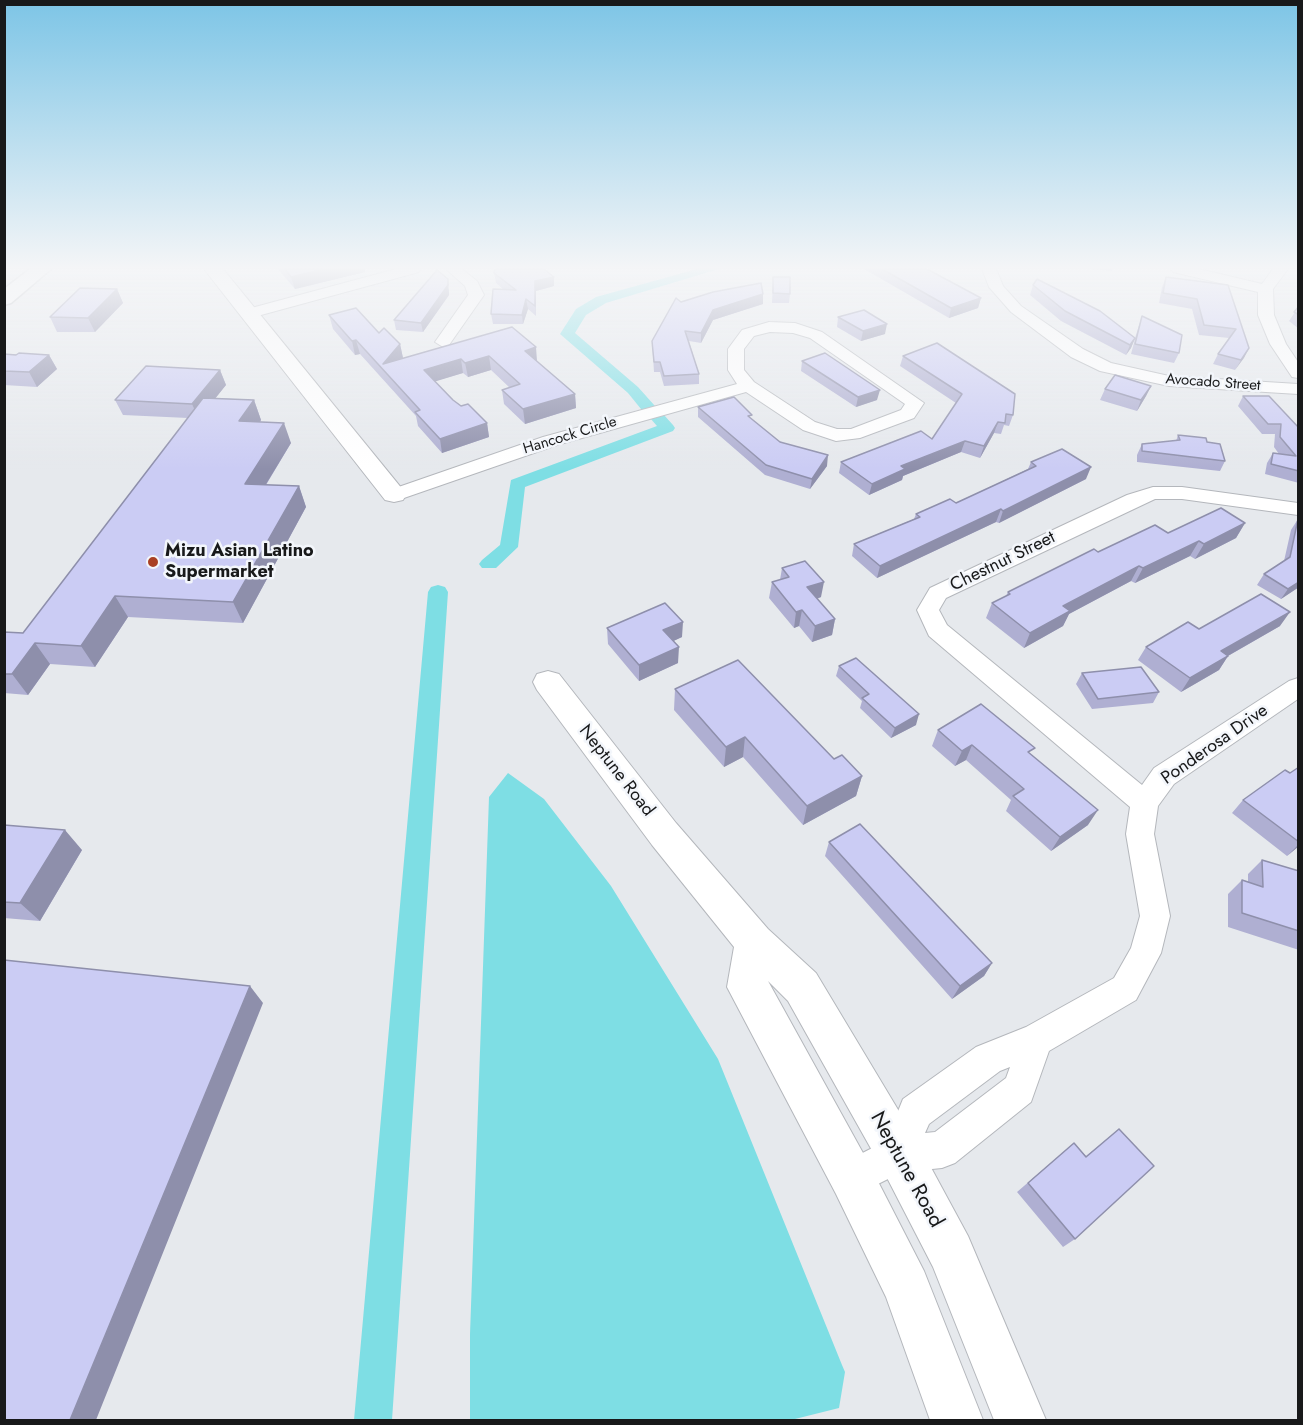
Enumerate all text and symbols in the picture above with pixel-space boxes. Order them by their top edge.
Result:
street label: Avocado Street [1165,371,1261,395]
street label: Hancock Circle [521,413,619,459]
street label: Chestnut Street [947,527,1059,597]
place label: Mizu Asian Latino Supermarket [165,541,314,584]
marker: Mizu Asian Latino Supermarket [146,555,160,569]
street label: Ponderosa Drive [1158,700,1272,790]
street label: Neptune Road [574,721,658,821]
street label: Neptune Road [864,1108,948,1232]

